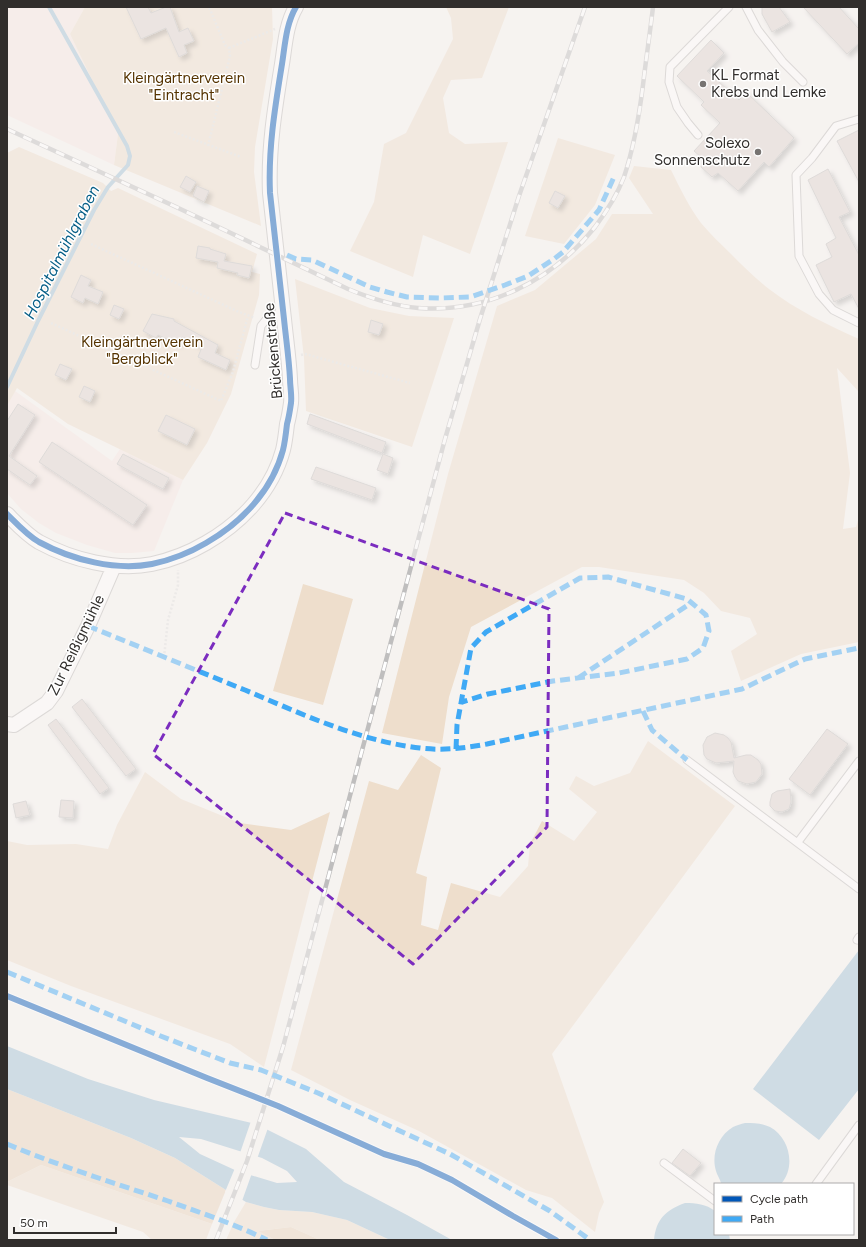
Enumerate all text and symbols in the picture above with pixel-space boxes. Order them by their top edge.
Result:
place label: KL Format Krebs und Lemke [711,66,826,101]
park label: Kleingärtnerverein "Eintracht" [123,69,245,104]
marker: KL Format Krebs und Lemke [698,79,708,89]
place label: Solexo Sonnenschutz [654,134,750,169]
marker: Solexo Sonnenschutz [753,147,763,157]
water label: Hospitalmühlgraben [20,182,103,322]
street label: Brückenstraße [260,302,286,400]
park label: Kleingärtnerverein "Bergblick" [81,333,203,368]
street label: Zur Reißigmühle [44,592,108,698]
legend [714,1183,854,1235]
text: Cycle path [750,1192,808,1206]
scale bar [14,1209,116,1235]
text: Path [750,1212,774,1226]
text: 50 m [20,1216,48,1230]

